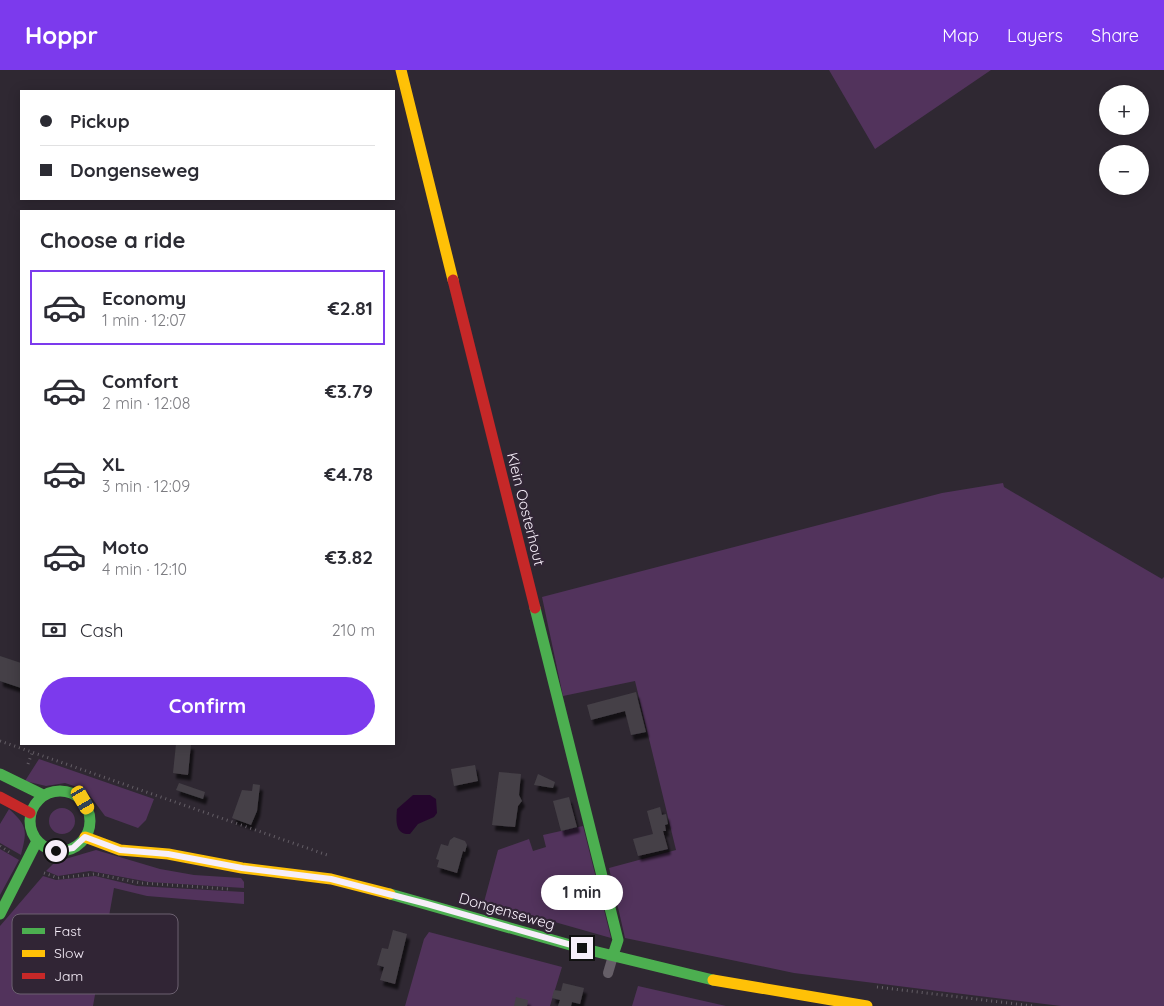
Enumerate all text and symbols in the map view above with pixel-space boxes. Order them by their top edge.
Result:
text: Hoppr [25,20,98,50]
text: Map [942,24,979,47]
text: Layers [1007,24,1063,47]
text: Share [1091,24,1139,47]
map controls [1099,85,1149,195]
button: + [1099,85,1149,135]
text: Pickup [70,109,130,133]
button: − [1099,145,1149,195]
text: Dongenseweg [70,158,199,182]
text: Choose a ride [40,226,185,254]
icon: car [42,285,87,330]
text: Economy [102,286,186,310]
text: €2.81 [328,296,373,320]
text: 1 min · 12:07 [102,310,186,330]
icon: car [42,368,87,413]
text: Comfort [102,369,179,393]
text: €3.79 [325,379,373,403]
text: 2 min · 12:08 [102,393,190,413]
street label: Klein Oosterhout [503,450,549,568]
icon: car [42,451,87,496]
text: XL [102,452,125,476]
text: €4.78 [324,462,373,486]
text: 3 min · 12:09 [102,476,190,496]
icon: car [42,534,87,579]
text: Moto [102,535,149,559]
text: €3.82 [325,545,373,569]
text: 4 min · 12:10 [102,559,187,579]
icon: cash [40,616,68,644]
text: Cash [80,618,124,642]
text: 210 m [332,620,375,640]
button: Confirm [40,677,375,735]
car [69,783,96,817]
route start [45,840,67,862]
callout: 1 min [541,876,623,910]
text: 1 min [563,882,601,902]
street label: Dongenseweg [457,888,557,934]
legend [12,914,178,994]
text: Fast [54,922,82,940]
route end [571,937,593,959]
text: Slow [54,944,84,962]
text: Jam [54,967,83,985]

